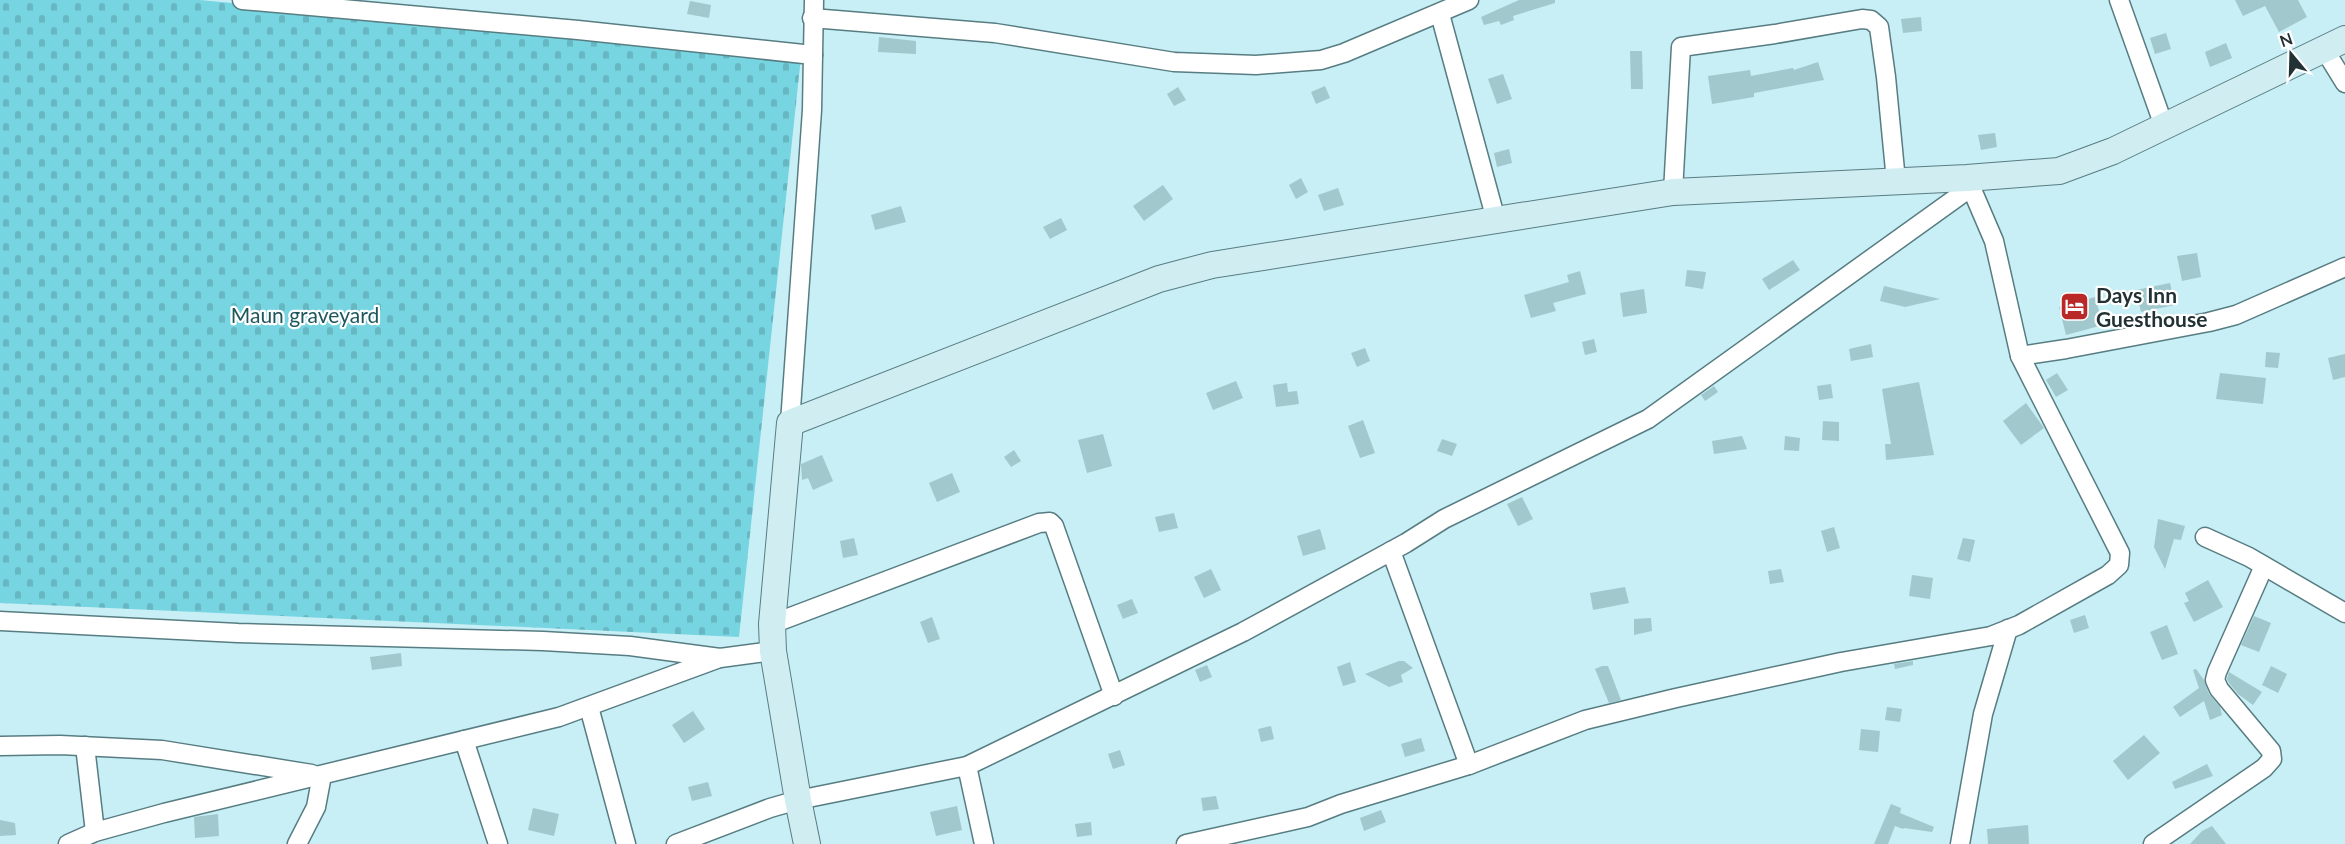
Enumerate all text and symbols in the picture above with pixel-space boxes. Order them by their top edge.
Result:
north arrow [2261,24,2321,84]
text: N [2277,28,2295,50]
place label: Days Inn Guesthouse [2096,282,2207,331]
hotel icon: Days Inn Guesthouse [2059,290,2091,322]
park label: Maun graveyard [231,302,379,327]

